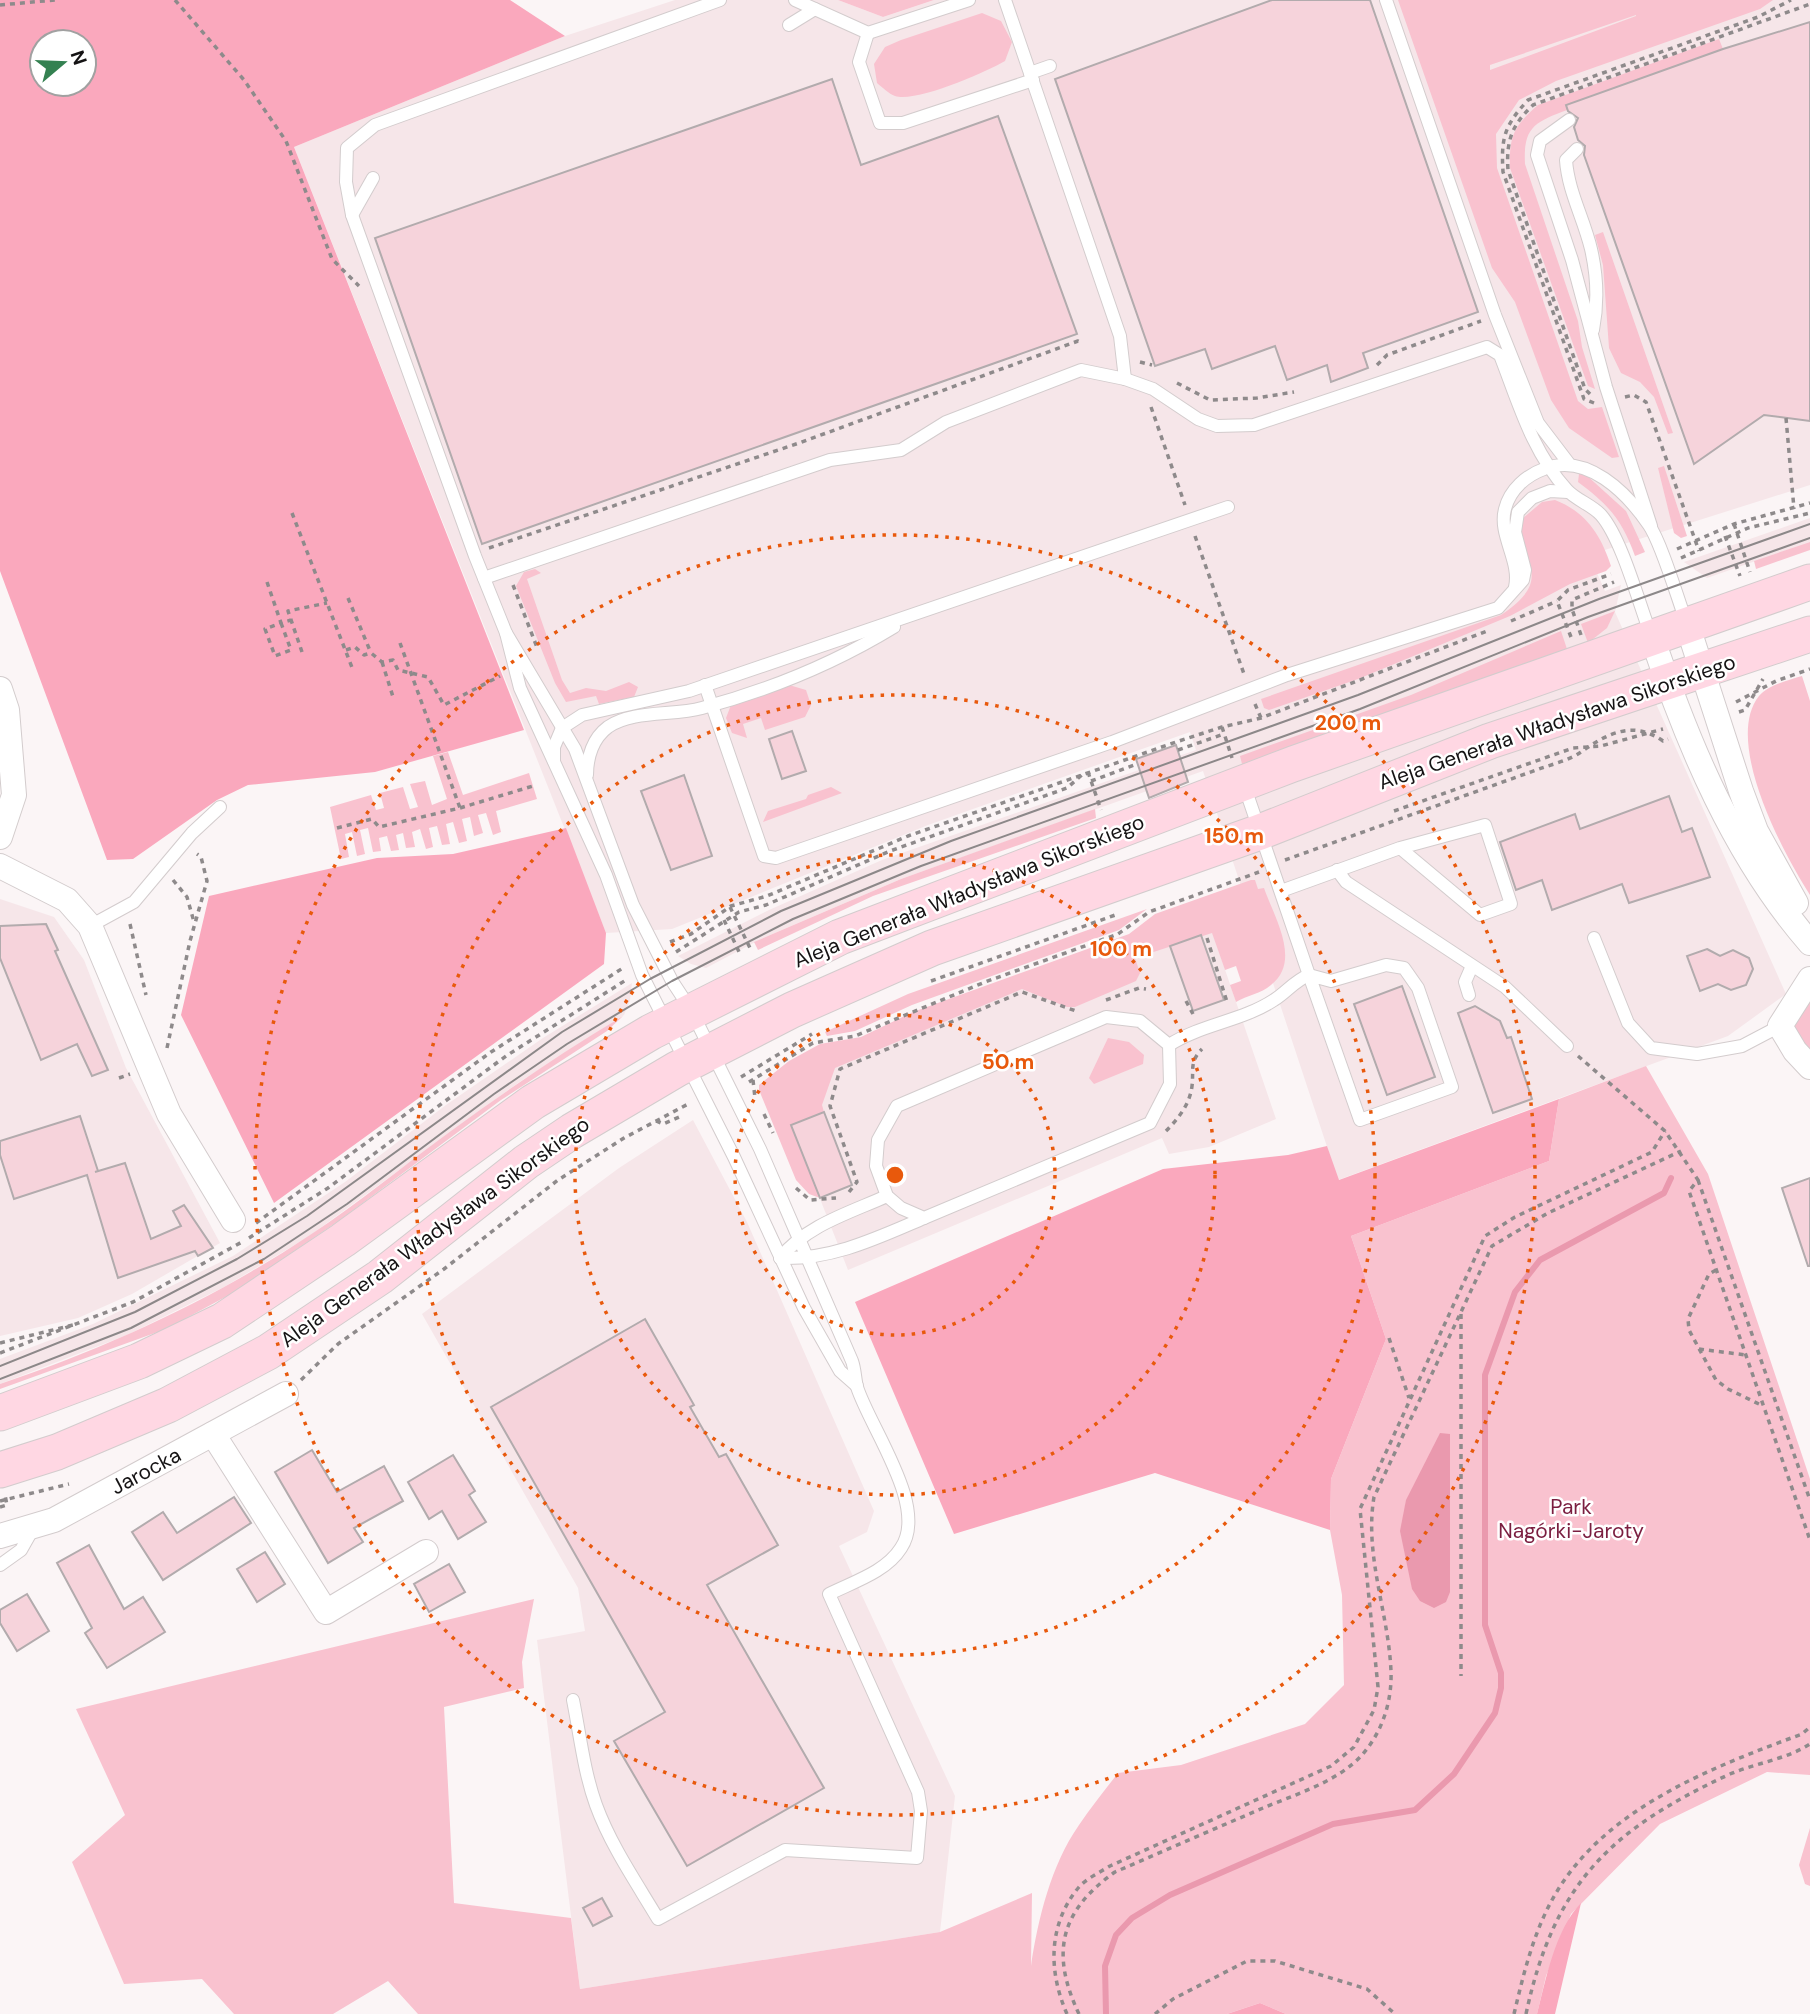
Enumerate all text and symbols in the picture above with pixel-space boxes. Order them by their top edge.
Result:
north arrow [28,28,98,98]
text: N [65,47,93,68]
street label: Aleja Generała Władysława Sikorskiego [1375,648,1739,796]
text: 200 m [1315,709,1381,737]
street label: Aleja Generała Władysława Sikorskiego [789,808,1149,974]
text: 150 m [1204,822,1264,850]
text: 100 m [1090,935,1152,963]
text: 50 m [982,1048,1034,1076]
street label: Aleja Generała Władysława Sikorskiego [275,1110,595,1354]
centre of rings [883,1163,907,1187]
street label: Jarocka [106,1441,186,1501]
park label: Park Nagórki-Jaroty [1498,1493,1644,1545]

